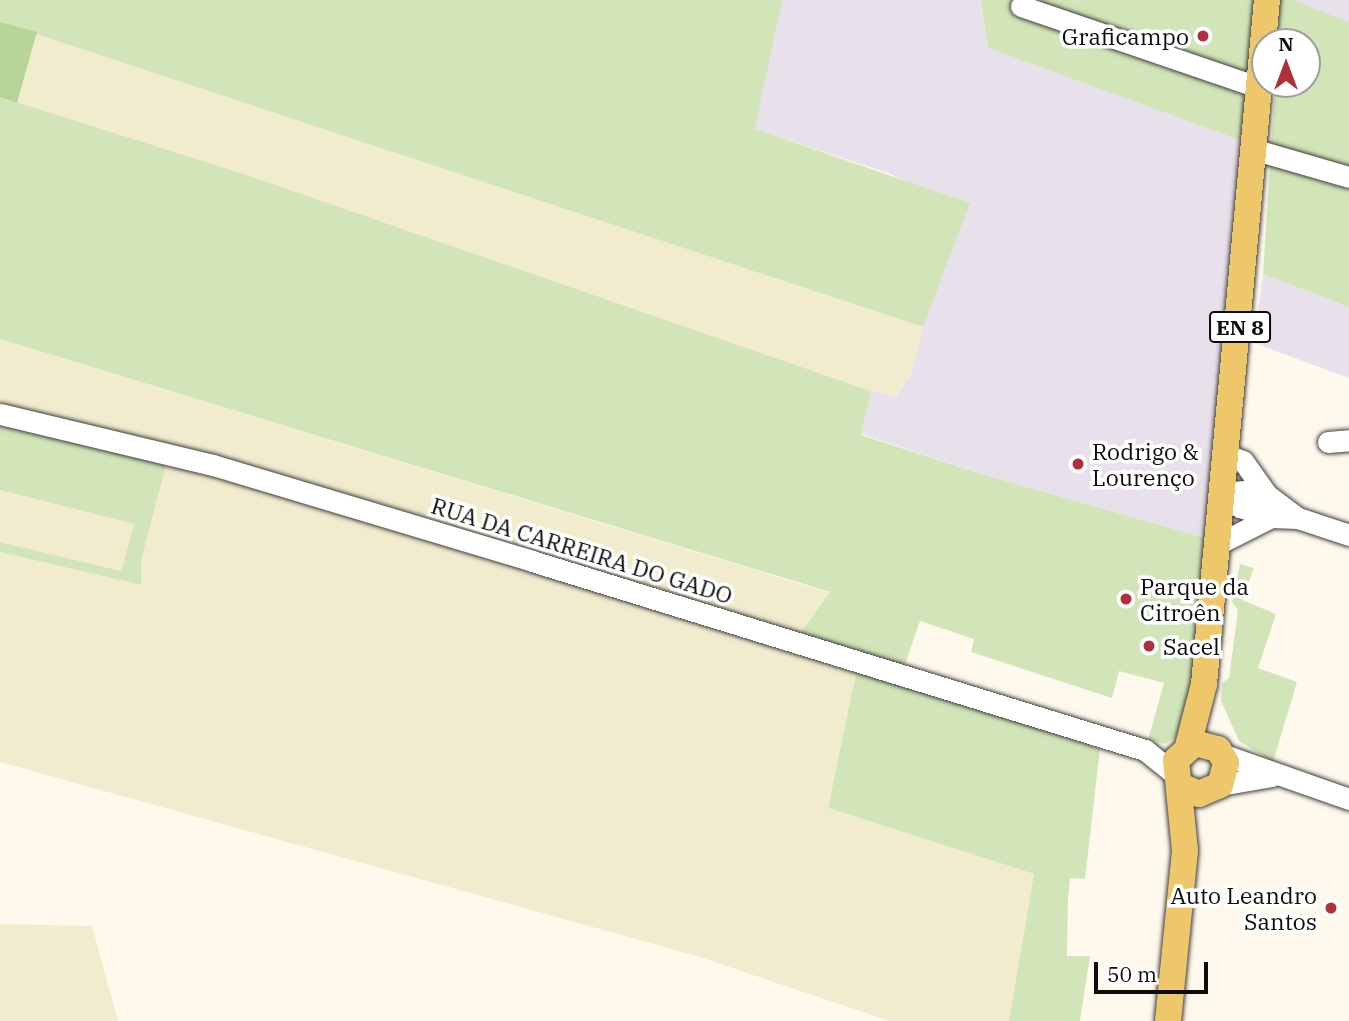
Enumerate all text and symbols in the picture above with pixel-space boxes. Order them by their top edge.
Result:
place label: Graficampo [1062,22,1189,50]
marker: Graficampo [1195,28,1211,44]
north arrow [1251,28,1321,98]
text: N [1278,32,1294,56]
road number: EN 8 [1208,310,1272,344]
place label: Rodrigo & Lourenço [1092,437,1199,491]
marker: Rodrigo & Lourenço [1070,456,1086,472]
street label: RUA DA CARREIRA DO GADO [428,491,736,609]
place label: Parque da Citroên [1140,572,1249,626]
marker: Parque da Citroên [1118,591,1134,607]
place label: Sacel [1163,632,1220,660]
marker: Sacel [1141,638,1157,654]
place label: Auto Leandro Santos [1170,881,1317,935]
marker: Auto Leandro Santos [1323,900,1339,916]
scale bar [1097,948,1211,992]
text: 50 m [1107,960,1157,988]

